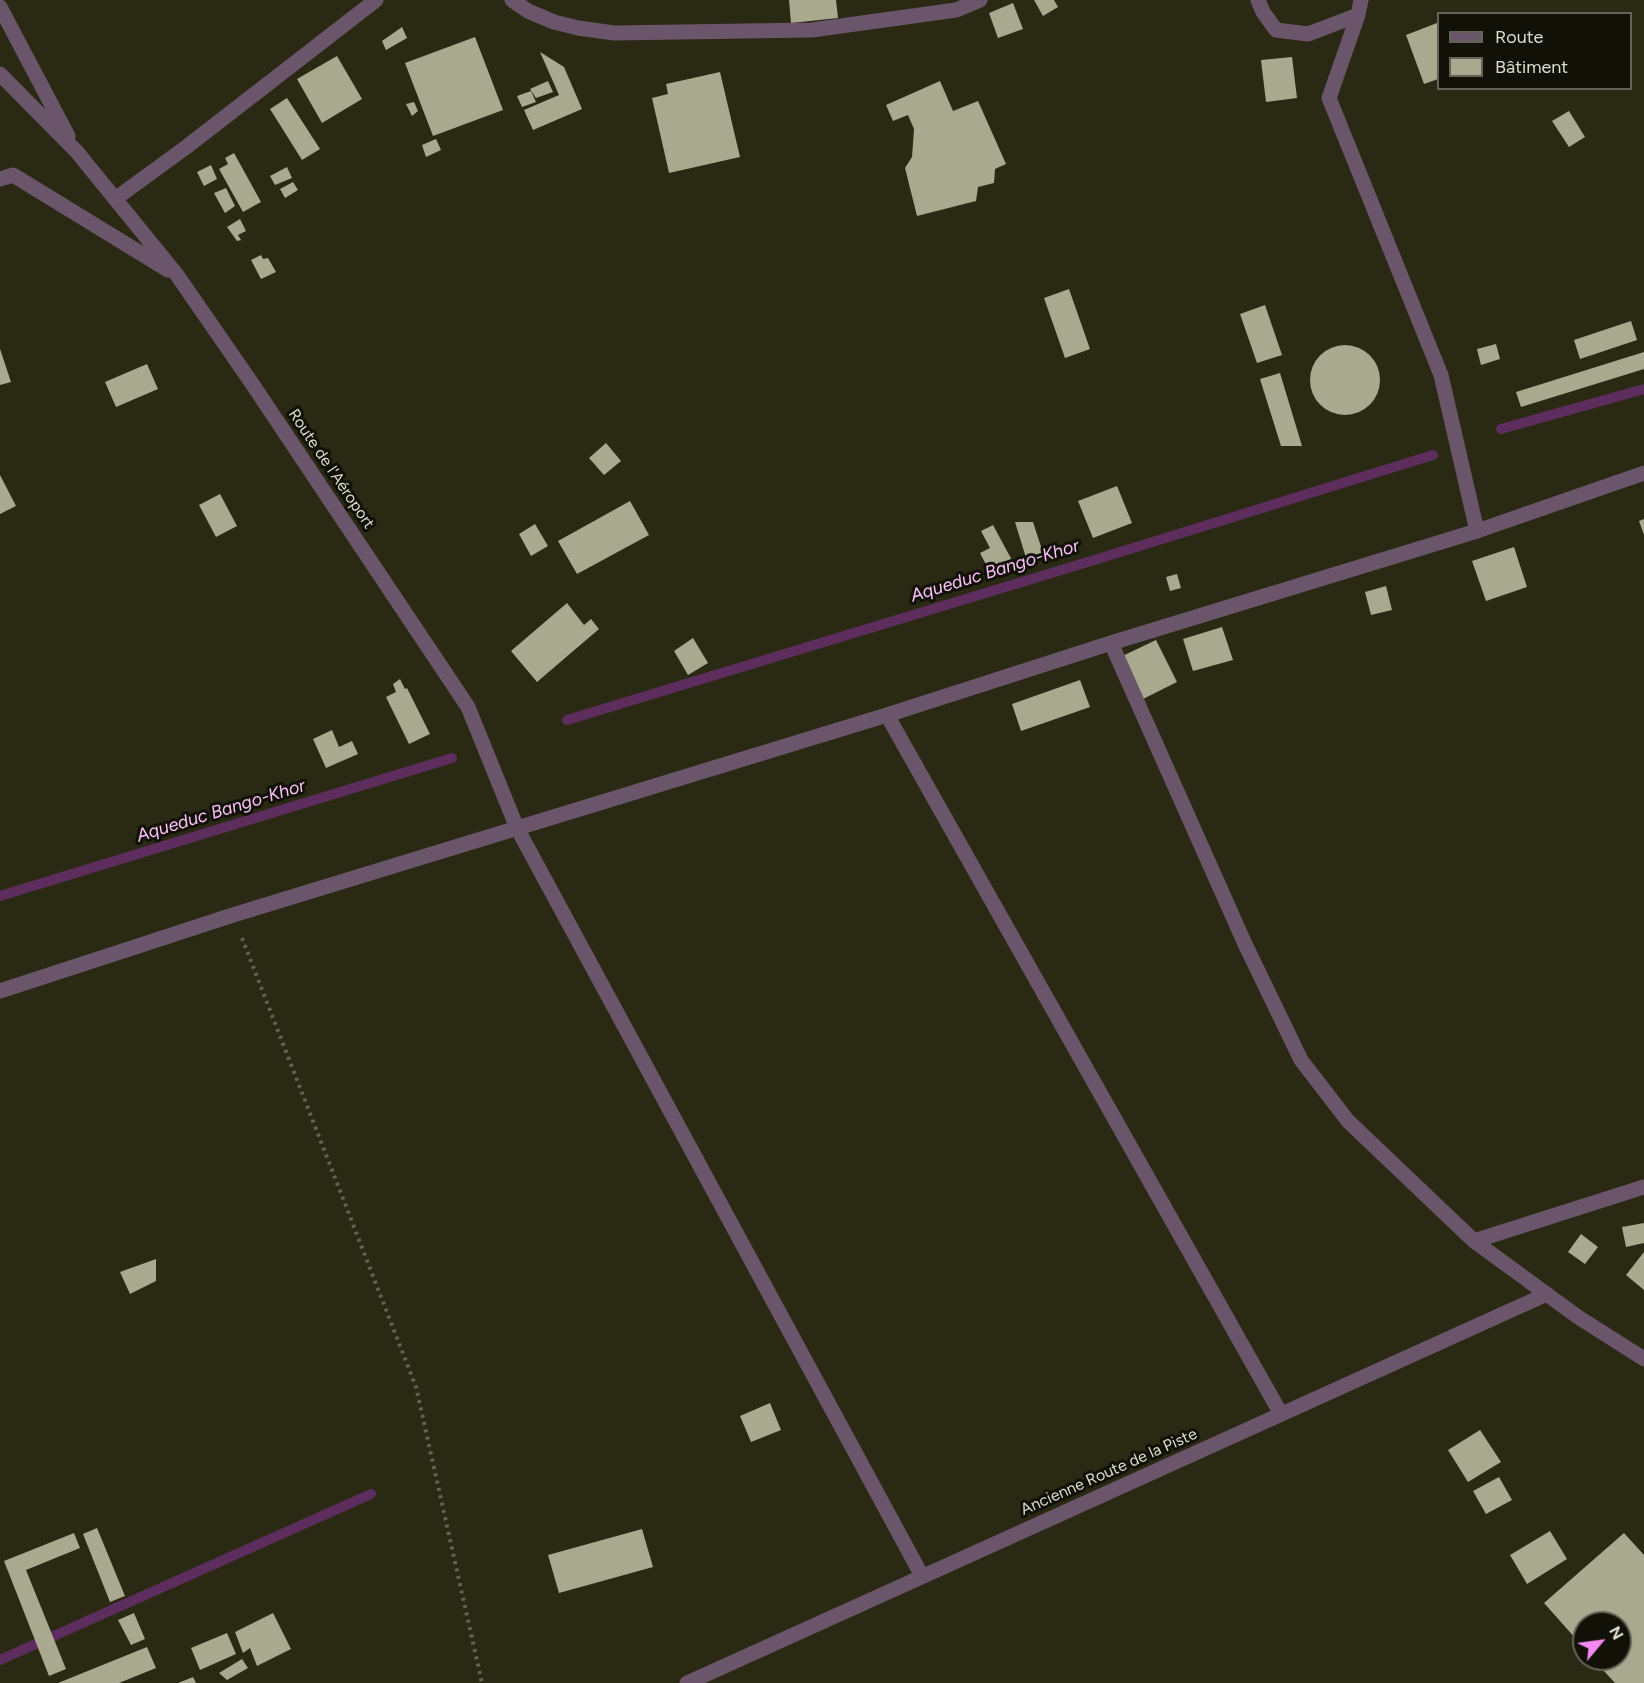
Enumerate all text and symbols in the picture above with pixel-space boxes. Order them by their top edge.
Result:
legend [1437,12,1632,90]
text: Route [1495,26,1543,48]
text: Bâtiment [1495,56,1568,78]
street label: Route de l'Aéroport [284,406,378,532]
water label: Aqueduc Bango-Khor [908,535,1082,607]
water label: Aqueduc Bango-Khor [134,775,308,847]
street label: Ancienne Route de la Piste [1018,1424,1200,1520]
north arrow [1572,1611,1632,1671]
text: N [1605,1623,1628,1643]

